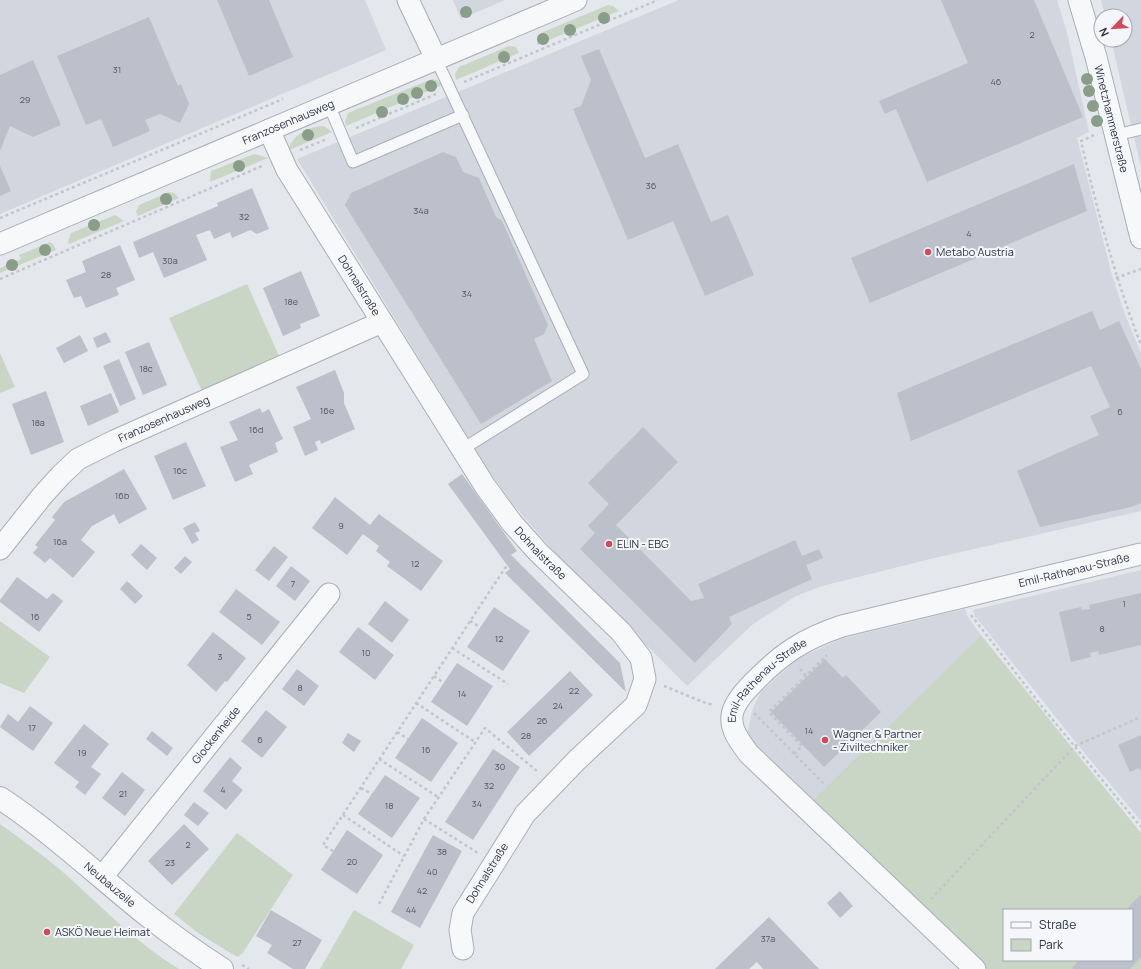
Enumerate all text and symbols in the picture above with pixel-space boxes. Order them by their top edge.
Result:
north arrow [1093,8,1133,48]
text: N [1095,26,1112,39]
house number: 2 [1029,28,1035,41]
house number: 31 [113,63,121,76]
street label: Winetzhammerstraße [1091,63,1133,174]
house number: 46 [991,75,1002,88]
house number: 29 [20,93,30,106]
street label: Franzosenhausweg [240,95,336,148]
house number: 36 [646,179,657,192]
house number: 34a [413,204,429,217]
house number: 32 [239,210,249,223]
house number: 4 [966,227,972,240]
place label: Metabo Austria [936,244,1014,259]
marker: Metabo Austria [923,247,933,257]
street label: Dohnalstraße [335,252,385,319]
house number: 30a [162,254,178,267]
house number: 28 [101,268,111,281]
house number: 34 [462,287,472,300]
house number: 18e [284,295,298,308]
house number: 18c [139,362,153,375]
street label: Franzosenhausweg [116,392,212,445]
house number: 16e [320,404,334,417]
house number: 6 [1117,405,1123,418]
house number: 18a [31,416,45,429]
house number: 16d [249,423,263,436]
house number: 16c [173,464,187,477]
house number: 16b [115,489,129,502]
house number: 9 [338,519,344,532]
street label: Dohnalstraße [511,523,571,583]
house number: 16a [53,535,67,548]
place label: ELIN - EBG [617,536,669,551]
marker: ELIN - EBG [604,539,614,549]
street label: Emil-Rathenau-Straße [1017,549,1131,590]
house number: 12 [411,557,419,570]
house number: 7 [291,577,296,590]
house number: 1 [1122,597,1126,610]
house number: 16 [30,610,40,623]
house number: 5 [246,610,252,623]
house number: 8 [1099,622,1105,635]
house number: 12 [495,632,503,645]
street label: Emil-Rathenau-Straße [724,634,809,722]
house number: 10 [362,646,371,659]
house number: 3 [218,650,223,663]
house number: 8 [297,681,303,694]
house number: 22 [569,684,579,697]
house number: 14 [458,687,466,700]
house number: 24 [553,699,563,712]
street label: Glockenheide [188,702,243,767]
house number: 26 [537,714,548,727]
house number: 17 [28,721,36,734]
house number: 14 [805,724,813,737]
place label: Wagner & Partner - Ziviltechniker [833,726,922,754]
house number: 28 [521,729,531,742]
house number: 6 [257,733,263,746]
marker: Wagner & Partner - Ziviltechniker [820,735,830,745]
house number: 16 [421,743,431,756]
house number: 19 [77,746,87,759]
house number: 30 [495,760,505,773]
house number: 32 [484,779,494,792]
house number: 4 [220,783,226,796]
house number: 21 [119,787,127,800]
house number: 34 [472,797,482,810]
house number: 18 [385,799,393,812]
house number: 2 [185,838,191,851]
street label: Dohnalstraße [462,839,511,906]
house number: 38 [437,845,447,858]
house number: 20 [347,855,357,868]
house number: 23 [165,856,175,869]
street label: Neubauzeile [81,858,140,910]
house number: 40 [427,865,437,878]
house number: 42 [417,884,427,897]
house number: 44 [406,903,416,916]
legend [1003,909,1133,961]
text: Straße [1039,916,1076,933]
place label: ASKÖ Neue Heimat [55,924,150,939]
marker: ASKÖ Neue Heimat [42,927,52,937]
house number: 37a [761,932,775,945]
house number: 27 [292,936,302,949]
text: Park [1039,936,1064,953]

